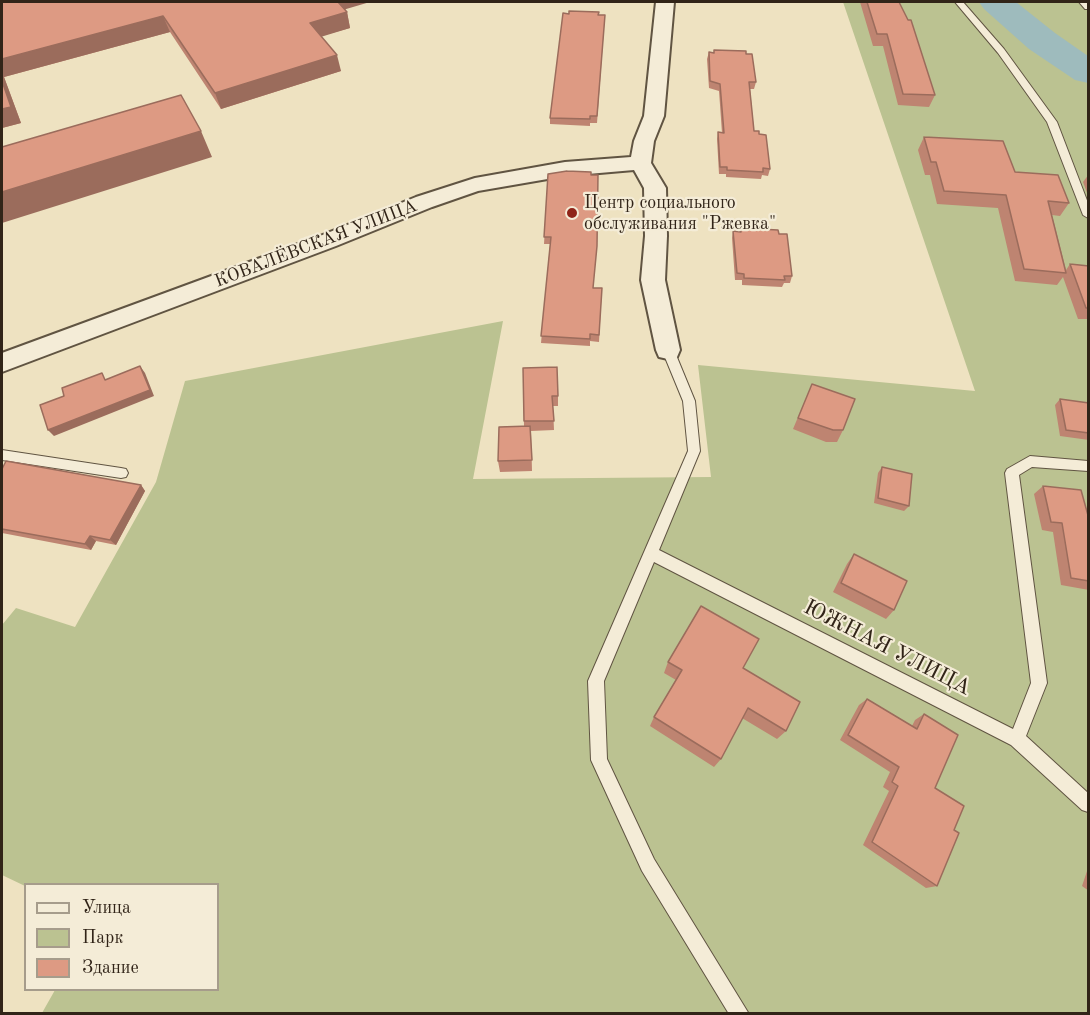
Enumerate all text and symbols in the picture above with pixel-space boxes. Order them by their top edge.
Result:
place label: Центр социального обслуживания "Ржевка" [584,192,776,234]
street label: КОВАЛЁВСКАЯ УЛИЦА [212,195,420,293]
marker: Центр социального обслуживания "Ржевка" [565,206,579,220]
street label: ЮЖНАЯ УЛИЦА [799,594,975,702]
legend [24,883,219,991]
text: Улица [82,899,131,917]
text: Парк [82,929,123,947]
text: Здание [82,959,139,977]

